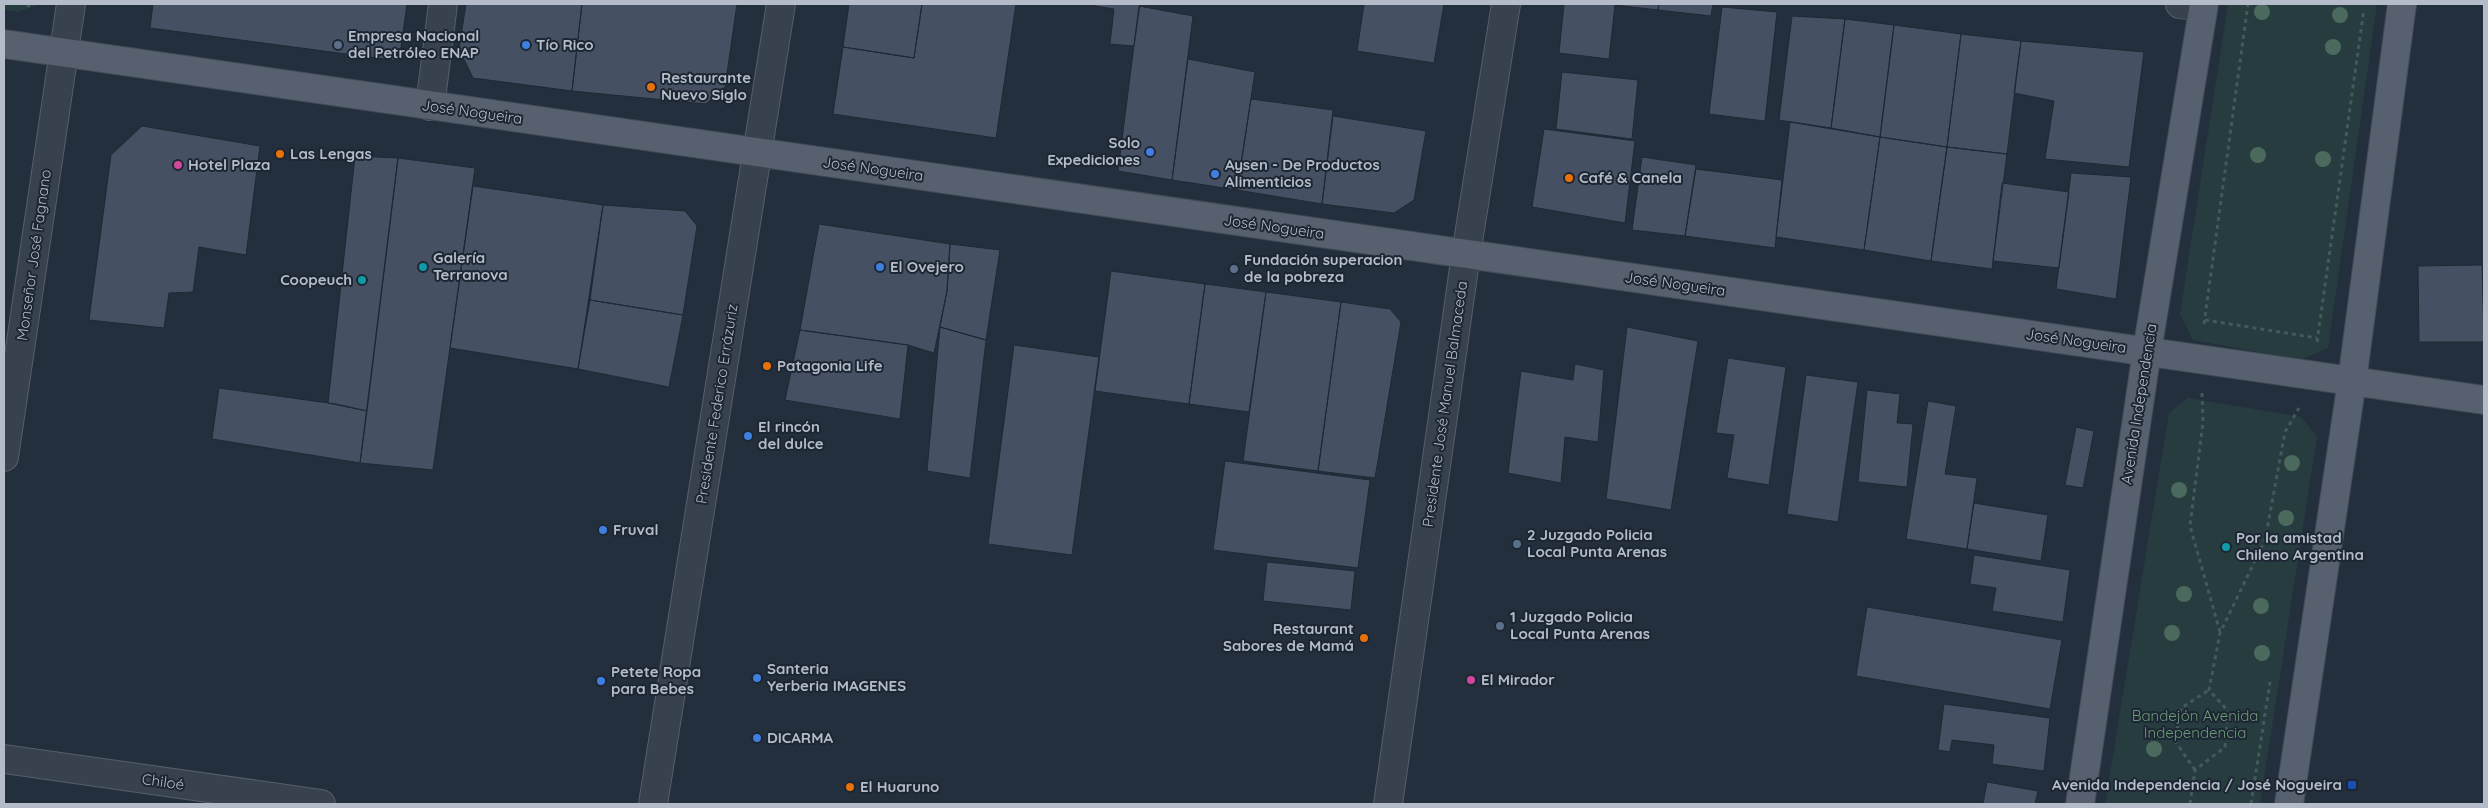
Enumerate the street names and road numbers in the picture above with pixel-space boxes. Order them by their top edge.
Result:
street label: José Nogueira [421,95,524,128]
street label: José Nogueira [822,152,925,185]
street label: Monseñor José Fagnano [12,168,55,342]
street label: José Nogueira [1223,210,1326,243]
street label: José Nogueira [1624,267,1727,300]
street label: Presidente José Manuel Balmaceda [1418,280,1471,528]
street label: Presidente Federico Errázuriz [691,303,742,505]
street label: Avenida Independencia [2116,322,2161,486]
street label: José Nogueira [2025,324,2128,357]
street label: Chiloé [141,769,185,794]

